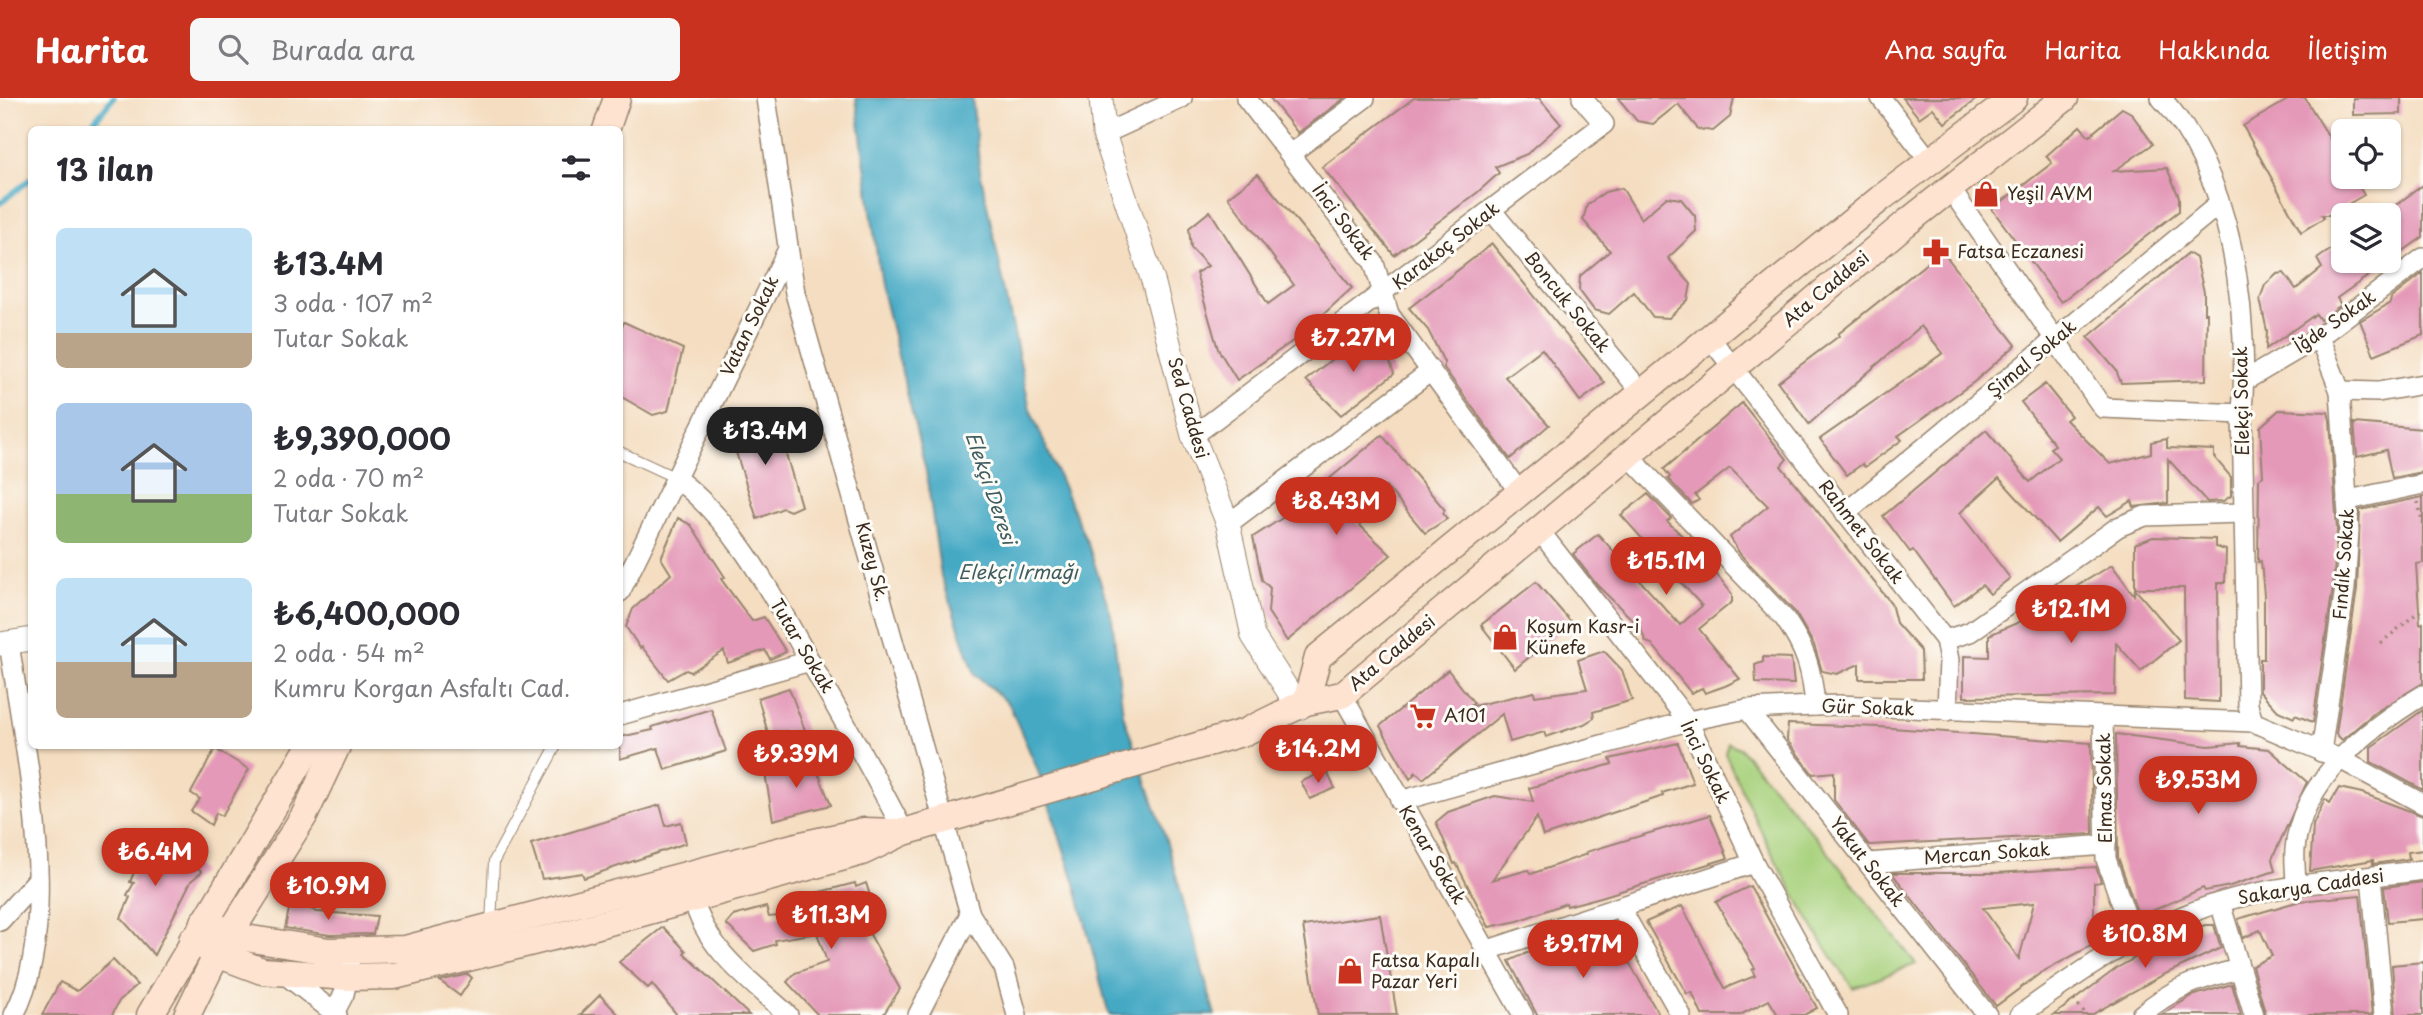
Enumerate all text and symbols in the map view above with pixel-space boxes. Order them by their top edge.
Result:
search box [190,18,680,81]
text: Harita [35,24,148,74]
icon: search [214,30,252,68]
text: Burada ara [270,30,415,69]
text: Ana sayfa [1885,31,2006,67]
text: Harita [2044,31,2121,67]
text: Hakkında [2159,31,2269,67]
text: İletişim [2307,31,2388,67]
map controls [2331,119,2401,273]
button: locate [2331,119,2401,189]
text: 13 ilan [56,146,154,191]
icon: filters [557,149,595,187]
street label: İnci Sokak [1306,177,1382,265]
shop icon: Yeşil AVM [1971,179,2001,209]
place label: Yeşil AVM [2007,179,2093,206]
street label: Karakoç Sokak [1386,194,1505,295]
button: layers [2331,203,2401,273]
pharmacy icon: Fatsa Eczanesi [1921,237,1951,267]
place label: Fatsa Eczanesi [1957,237,2084,264]
text: ₺13.4M [273,240,384,285]
street label: Ata Caddesi [1776,243,1874,332]
street label: Boncuk Sokak [1519,244,1618,358]
icon: home [112,256,196,340]
street label: Vatan Sokak [713,270,785,380]
street label: İğde Sokak [2288,283,2381,359]
text: 3 oda · 107 m² [273,285,433,320]
street label: Şimal Sokak [1980,312,2082,403]
pin: ₺7.27M [1296,314,1410,374]
text: ₺7.27M [1310,319,1396,354]
text: Tutar Sokak [273,320,408,355]
street label: Elekçi Sokak [2226,346,2255,456]
street label: Sed Caddesi [1162,354,1217,461]
pin: ₺13.4M [708,408,822,467]
text: ₺13.4M [723,412,807,447]
text: ₺9,390,000 [273,415,451,460]
water label: Elekçi Deresi [960,428,1025,551]
icon: home [112,431,196,515]
text: 2 oda · 70 m² [273,460,424,495]
street label: Rahmet Sokak [1813,473,1911,589]
pin: ₺8.43M [1279,478,1393,537]
text: ₺8.43M [1291,482,1381,517]
text: Tutar Sokak [273,495,408,530]
street label: Fındık Sokak [2325,507,2360,621]
street label: Kuzey Sk. [850,519,897,604]
pin: ₺15.1M [1609,538,1723,597]
text: ₺15.1M [1626,542,1706,577]
water label: Elekçi Irmağı [958,557,1079,585]
pin: ₺12.1M [2014,586,2128,645]
text: ₺6,400,000 [273,590,460,635]
text: ₺12.1M [2031,590,2111,625]
street label: Tutar Sokak [764,593,842,698]
icon: home [112,606,196,690]
street label: Ata Caddesi [1342,607,1440,696]
place label: Koşum Kasr-i Künefe [1526,612,1640,660]
shop icon: Koşum Kasr-i Künefe [1490,622,1520,652]
text: 2 oda · 54 m² [273,635,425,670]
text: Kumru Korgan Asfaltı Cad. [273,670,570,705]
street label: Gür Sokak [1821,691,1915,722]
supermarket icon: A101 [1408,701,1438,731]
place label: A101 [1444,701,1486,728]
street label: İnci Sokak [1675,715,1738,808]
pin: ₺14.2M [1261,726,1375,785]
pin: ₺9.39M [739,730,853,790]
text: ₺14.2M [1275,730,1361,765]
street label: Elmas Sokak [2089,732,2118,844]
text: ₺9.39M [753,735,839,770]
pin: ₺9.53M [2141,756,2255,816]
text: ₺9.53M [2155,761,2241,796]
street label: Kenar Sokak [1393,800,1474,909]
street label: Yakut Sokak [1824,810,1912,912]
pin: ₺6.4M [106,828,204,888]
text: ₺6.4M [118,833,192,868]
street label: Mercan Sokak [1923,835,2051,870]
street label: Sakarya Caddesi [2236,861,2386,910]
pin: ₺10.9M [271,862,385,922]
text: ₺10.9M [286,867,370,902]
pin: ₺11.3M [774,892,888,951]
text: ₺11.3M [792,896,870,931]
pin: ₺10.8M [2088,910,2202,970]
text: ₺10.8M [2102,915,2188,950]
pin: ₺9.17M [1526,920,1640,980]
text: ₺9.17M [1543,925,1623,960]
place label: Fatsa Kapalı Pazar Yeri [1371,946,1480,994]
shop icon: Fatsa Kapalı Pazar Yeri [1335,956,1365,986]

